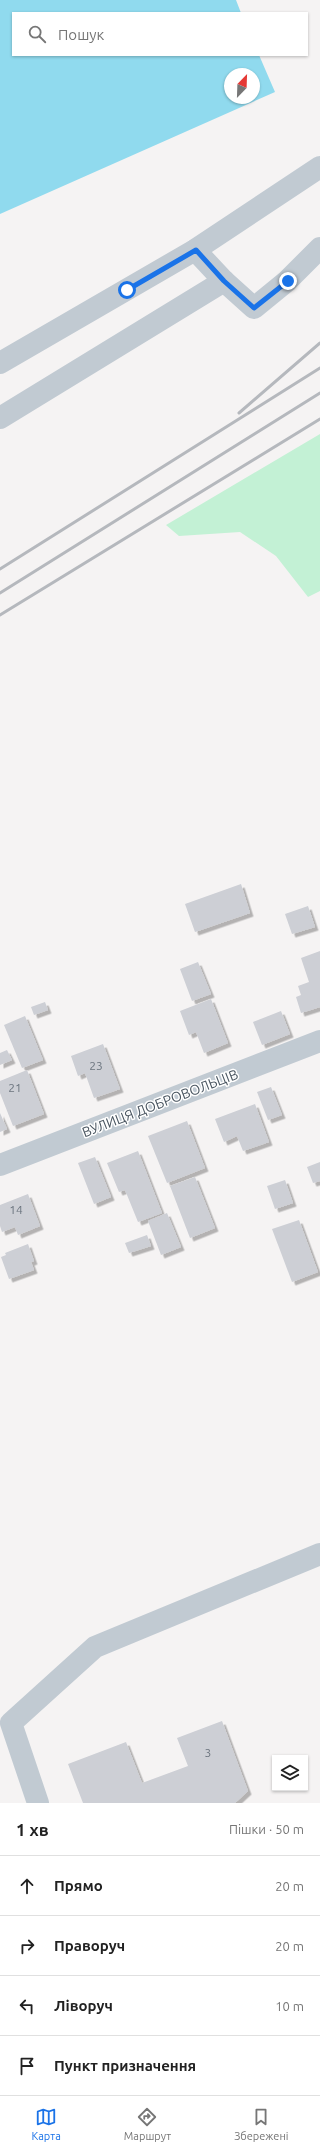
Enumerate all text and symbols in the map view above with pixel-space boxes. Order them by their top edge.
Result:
search box [12,12,308,56]
icon: search [26,23,48,45]
text: Пошук [58,26,104,43]
north arrow [224,68,260,104]
route end [279,272,297,290]
route start [118,281,136,299]
house number: 23 [89,1059,103,1072]
street label: ВУЛИЦЯ ДОБРОВОЛЬЦІВ [80,1066,240,1140]
house number: 21 [8,1081,22,1094]
house number: 14 [9,1203,23,1216]
house number: 3 [205,1746,211,1759]
map controls [272,1755,308,1791]
button: layers [272,1755,308,1791]
text: 1 хв [16,1820,49,1839]
text: Пішки · 50 m [229,1822,304,1836]
icon: ahead [16,1875,38,1897]
text: Прямо [54,1877,103,1894]
text: 20 m [275,1879,304,1893]
icon: right [16,1935,38,1957]
text: Праворуч [54,1937,125,1954]
text: 20 m [275,1939,304,1953]
icon: left [16,1995,38,2017]
text: Ліворуч [54,1997,113,2014]
text: 10 m [275,1999,304,2013]
icon: arrive [16,2055,38,2077]
text: Пункт призначення [54,2057,196,2074]
tab: Карта [31,2106,61,2142]
tab: Маршрут [124,2106,171,2142]
tab: Збережені [234,2106,289,2142]

